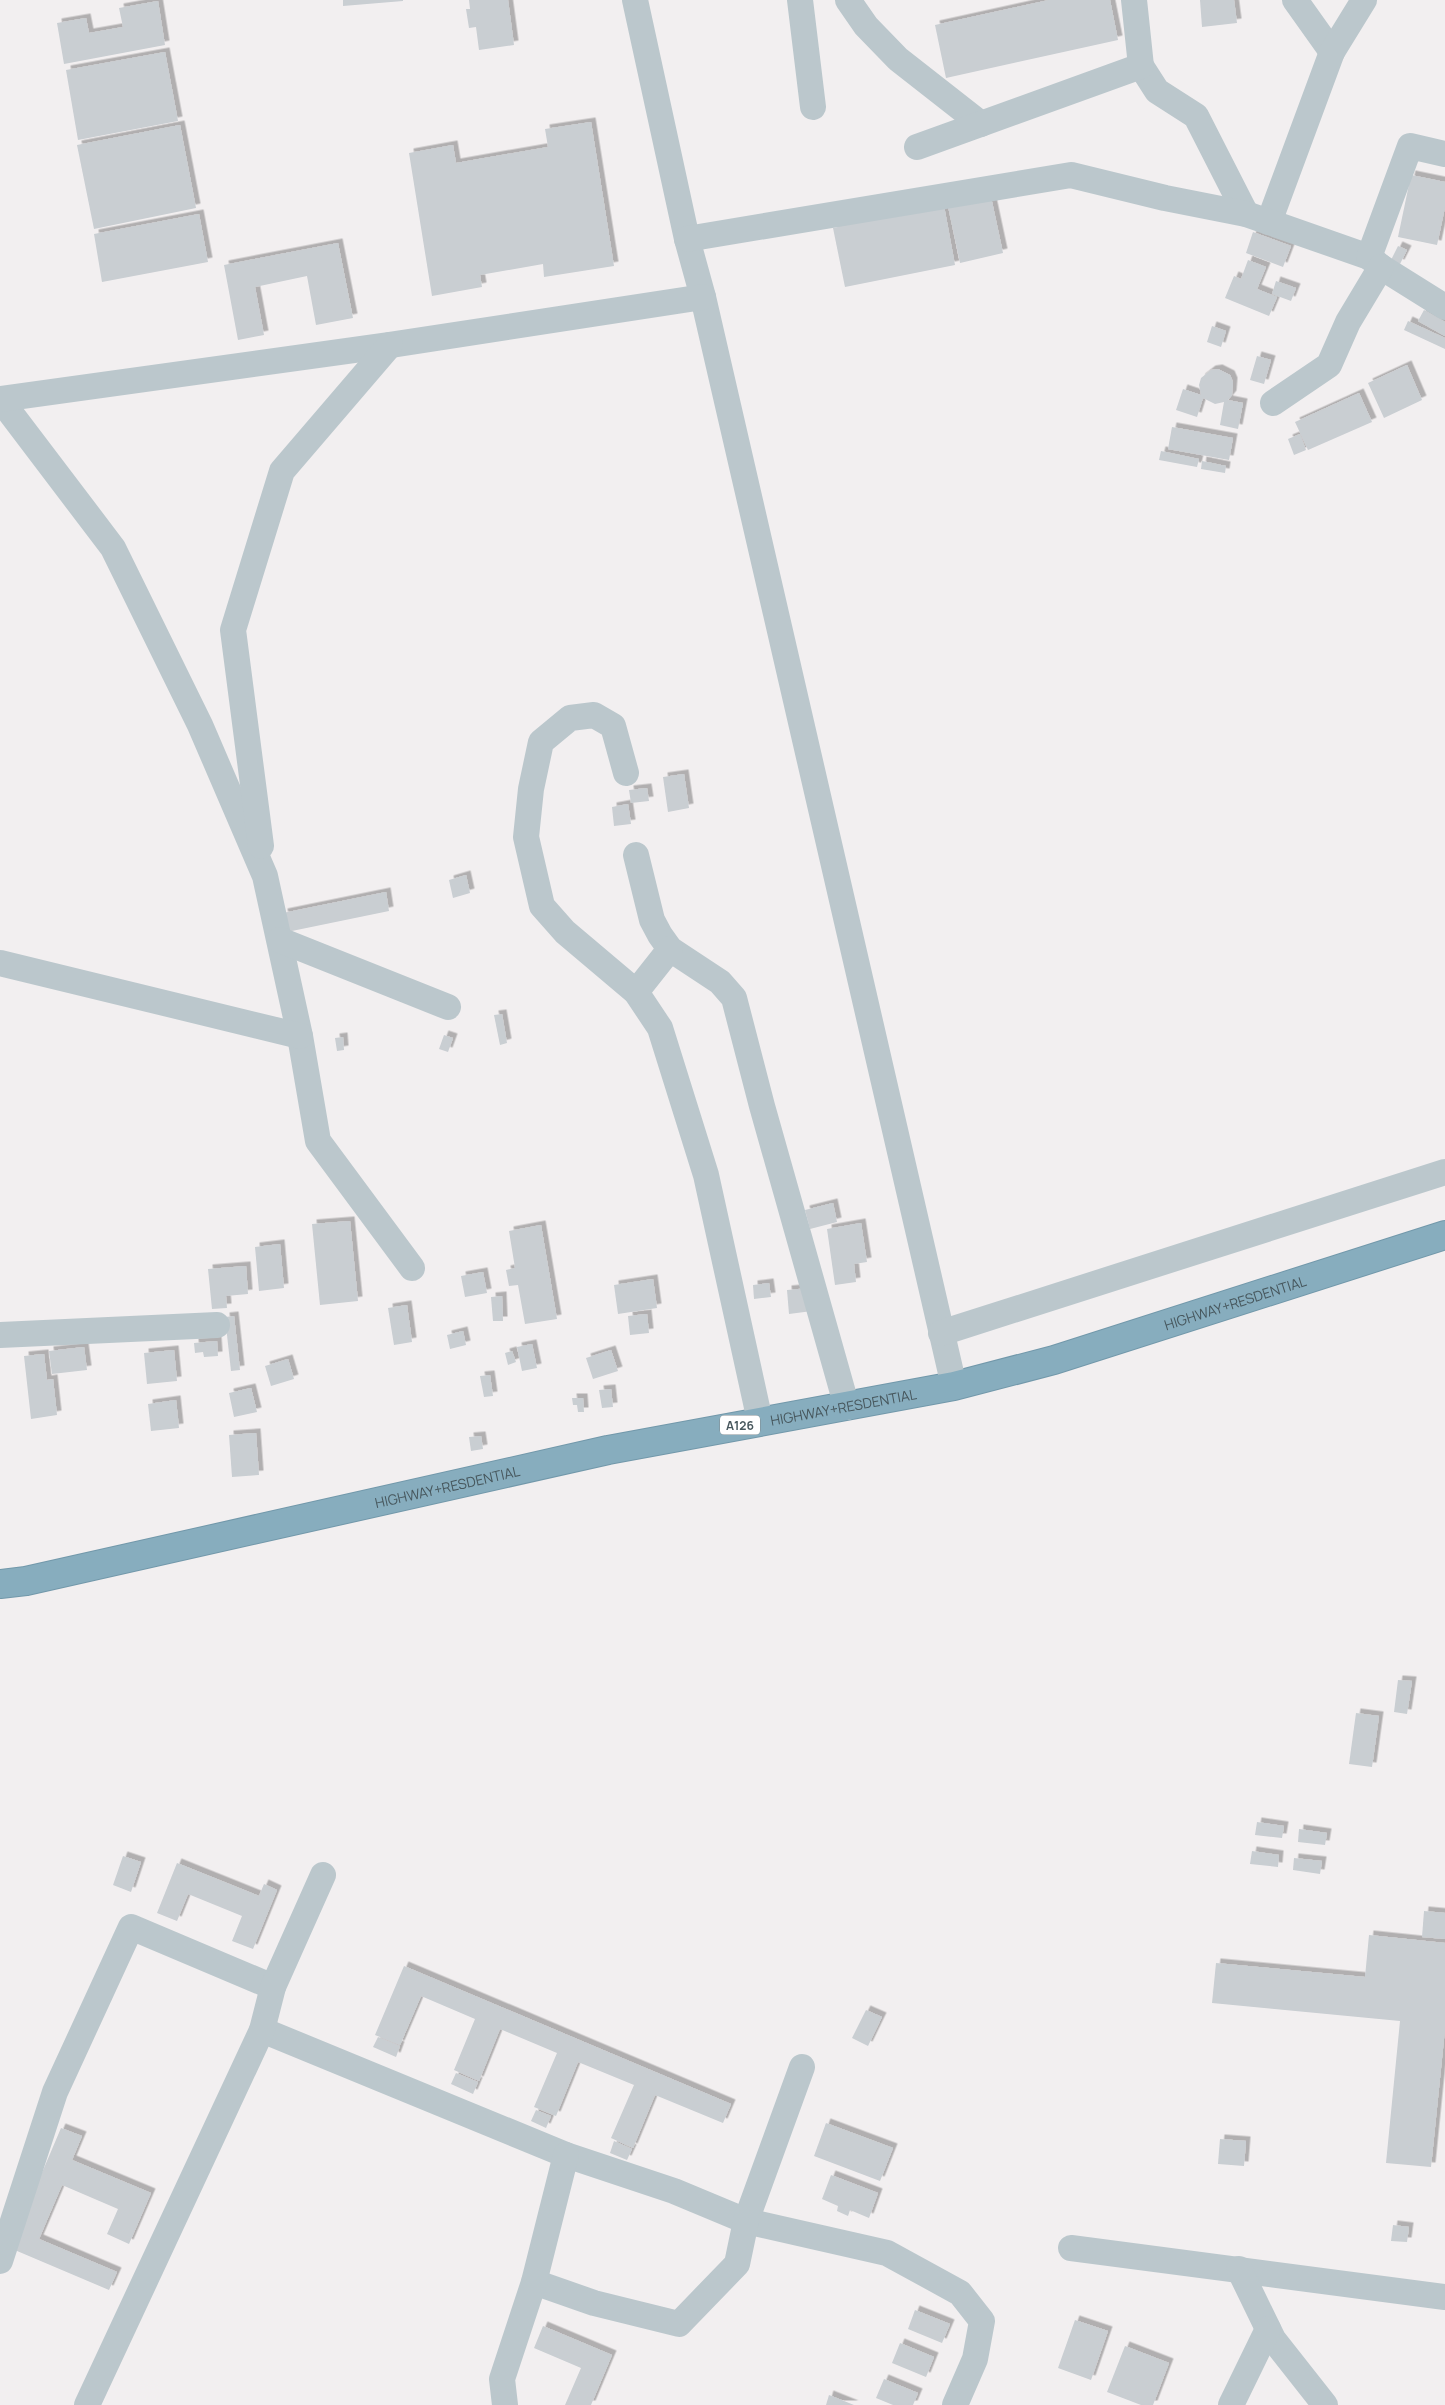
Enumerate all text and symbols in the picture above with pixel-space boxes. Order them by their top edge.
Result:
street label: HIGHWAY+RESDENTIAL [1162,1271,1308,1334]
street label: HIGHWAY+RESDENTIAL [769,1384,918,1429]
road number: A126 [720,1416,760,1434]
street label: HIGHWAY+RESDENTIAL [373,1461,522,1512]

